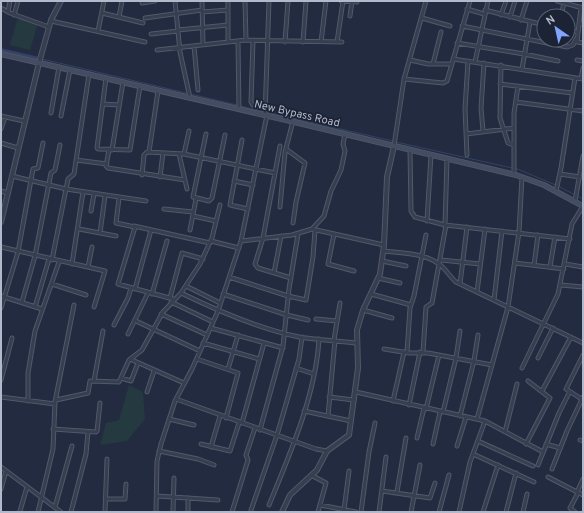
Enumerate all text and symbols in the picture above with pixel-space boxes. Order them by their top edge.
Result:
north arrow [536,8,576,48]
text: N [544,13,558,29]
street label: New Bypass Road [253,97,341,131]

